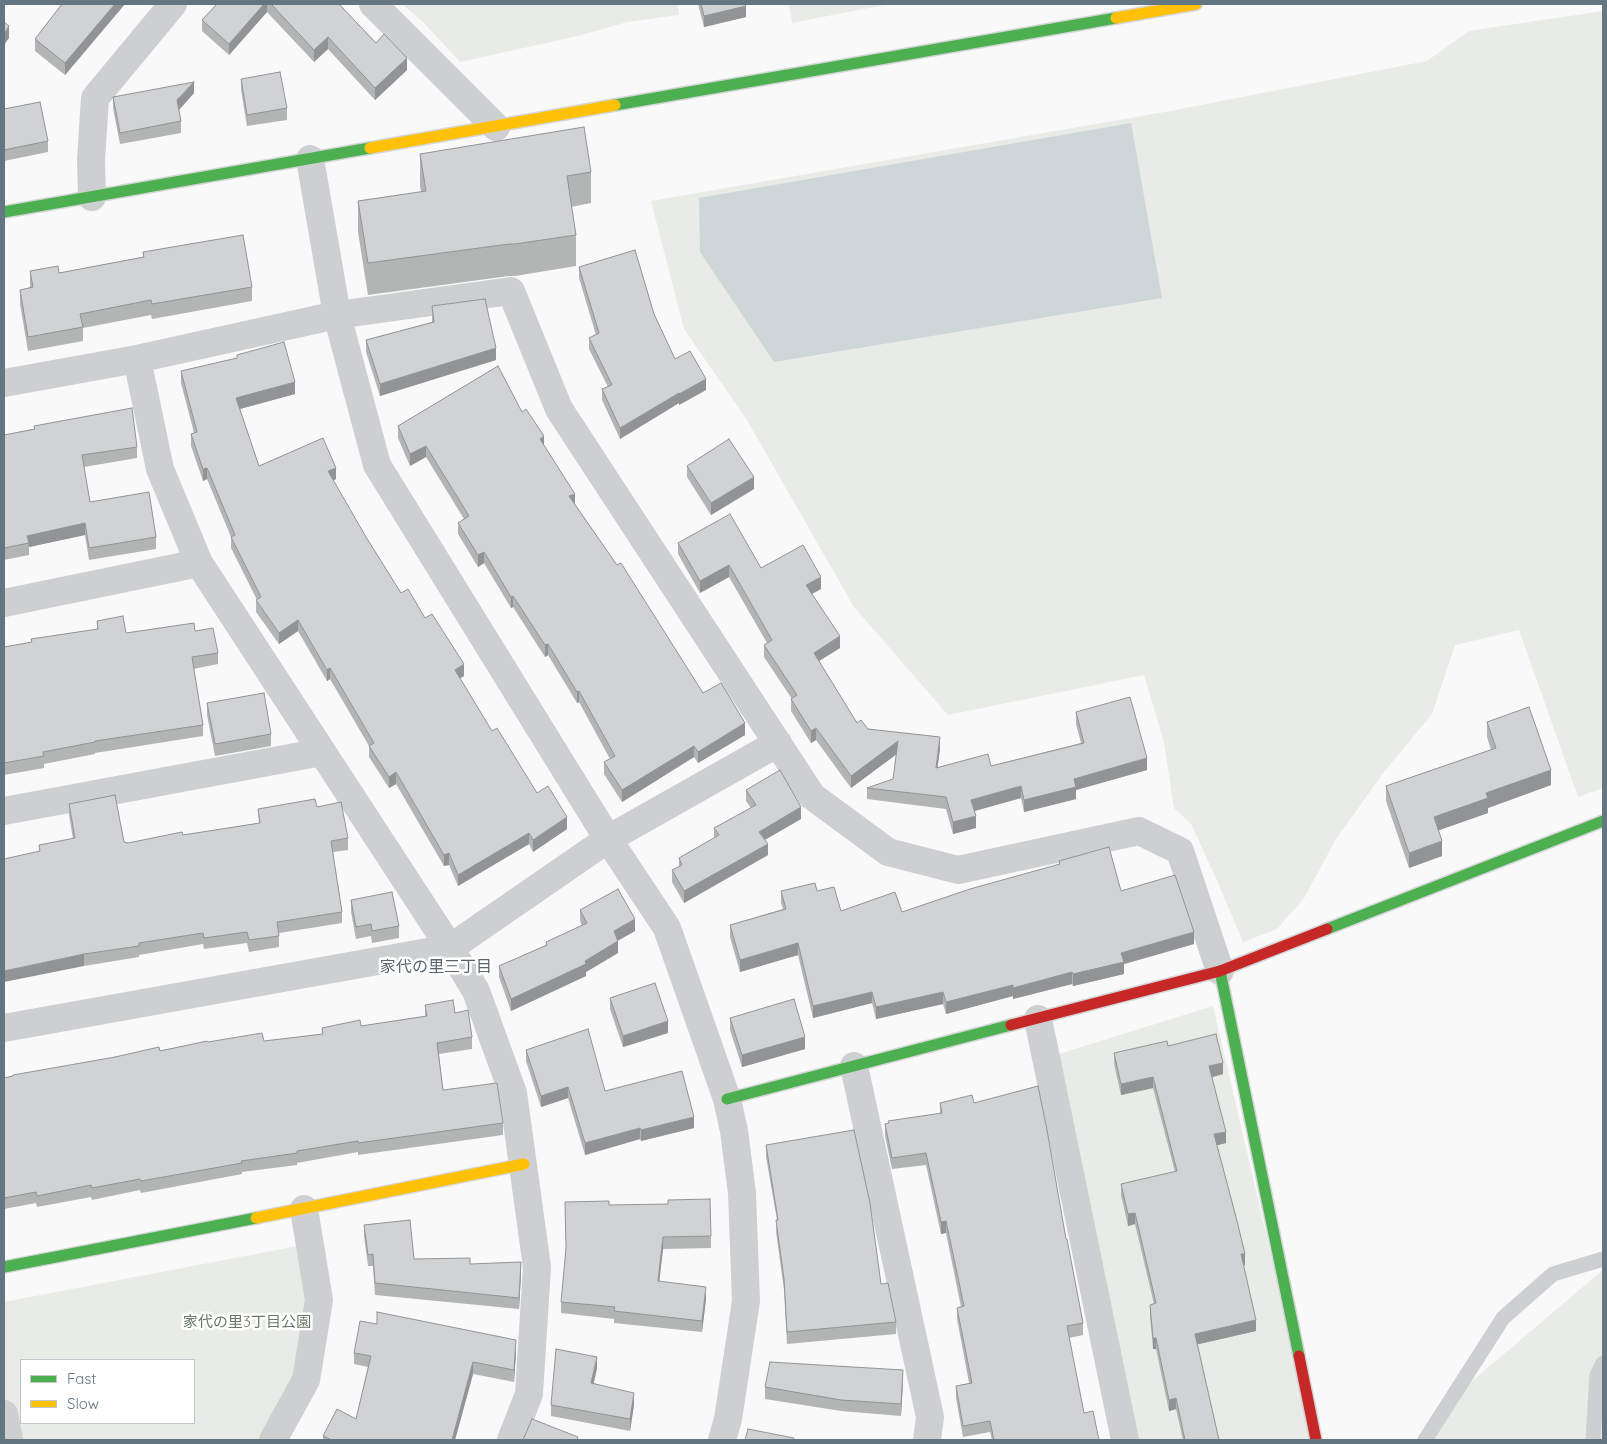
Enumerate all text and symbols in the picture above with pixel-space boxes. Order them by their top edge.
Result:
district label: 家代の里三丁目 [380,957,492,977]
park label: 家代の里3丁目公園 [183,1313,311,1331]
legend [20,1359,195,1424]
text: Fast [67,1369,96,1388]
text: Slow [67,1394,99,1413]

